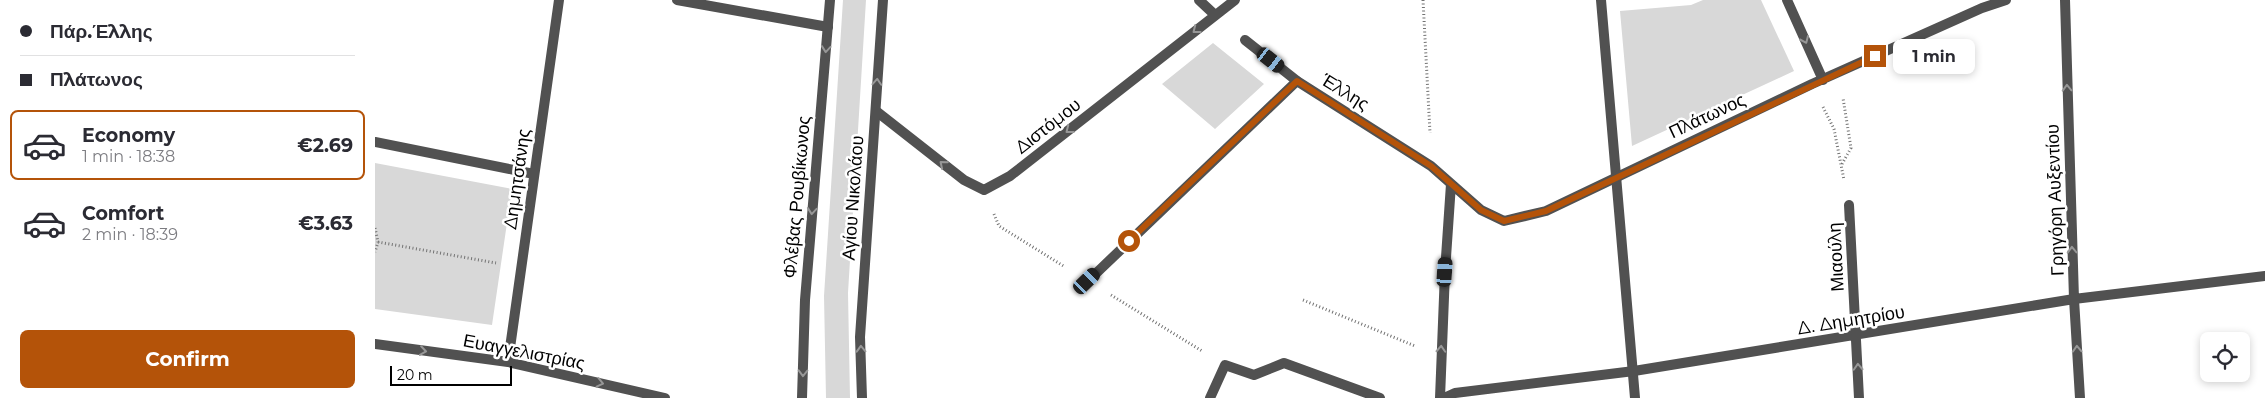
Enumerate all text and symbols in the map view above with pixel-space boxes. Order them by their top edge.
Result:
text: Πάρ.Έλλης [50,20,153,43]
one-way arrow [1193,24,1202,32]
one-way arrow [1799,35,1810,44]
callout: 1 min [1893,38,1975,74]
one-way arrow [821,45,832,53]
car [1254,45,1287,75]
route end [1864,45,1886,67]
text: 1 min [1912,47,1956,66]
text: Πλάτωνος [50,68,143,91]
street label: Έλλης [1316,68,1373,115]
one-way arrow [872,78,883,86]
one-way arrow [2062,84,2073,92]
street label: Πλάτωνος [1665,89,1749,143]
street label: Διστόμου [1011,94,1085,158]
street label: Φλέβας Ρουβίκωνος [779,115,815,279]
icon: car [22,123,67,168]
text: Economy [82,124,175,147]
street label: Γρηγόρη Αυξεντίου [2041,124,2069,276]
one-way arrow [1065,125,1074,134]
street label: Δημητσάνης [499,127,535,231]
text: €2.69 [297,134,353,157]
street label: Αγίου Νικολάου [838,135,868,261]
text: 1 min · 18:38 [82,147,175,166]
one-way arrow [940,160,949,169]
icon: car [22,201,67,246]
text: Comfort [82,202,164,225]
one-way arrow [807,207,818,215]
text: €3.63 [298,212,353,235]
street label: Μιαούλη [1823,222,1849,292]
text: 2 min · 18:39 [82,225,178,244]
route start [1118,230,1140,252]
one-way arrow [2067,246,2078,254]
car [1436,257,1453,287]
car [1071,265,1103,297]
street label: Δ. Δημητρίου [1796,301,1906,339]
street label: Ευαγγελιστρίας [461,329,587,375]
button: Confirm [20,330,355,388]
map controls [2200,332,2250,382]
button: locate [2200,332,2250,382]
one-way arrow [419,345,428,355]
one-way arrow [855,345,866,353]
one-way arrow [1436,345,1446,353]
one-way arrow [2071,345,2082,353]
scale bar [390,363,513,386]
one-way arrow [1852,363,1863,371]
text: 20 m [397,366,433,384]
one-way arrow [798,369,808,377]
one-way arrow [596,377,605,388]

